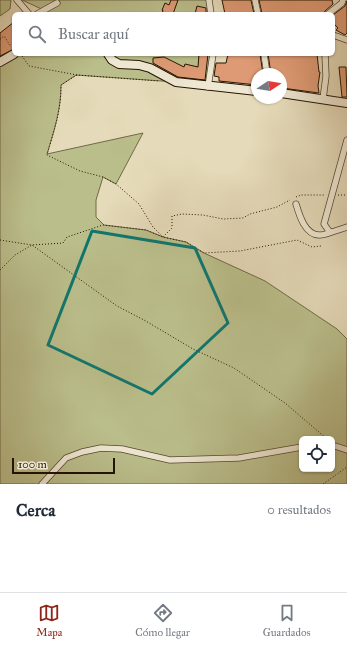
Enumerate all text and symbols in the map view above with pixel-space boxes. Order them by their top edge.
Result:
search box [12,12,335,56]
icon: search [26,23,48,45]
text: Buscar aquí [58,25,129,43]
north arrow [251,68,287,104]
map controls [299,436,335,472]
button: locate [299,436,335,472]
scale bar [12,456,115,475]
text: 100 m [18,458,47,471]
text: Cerca [16,500,55,521]
text: 0 resultados [267,502,331,518]
tab: Mapa [36,602,63,639]
tab: Cómo llegar [135,602,190,639]
tab: Guardados [263,602,311,639]

